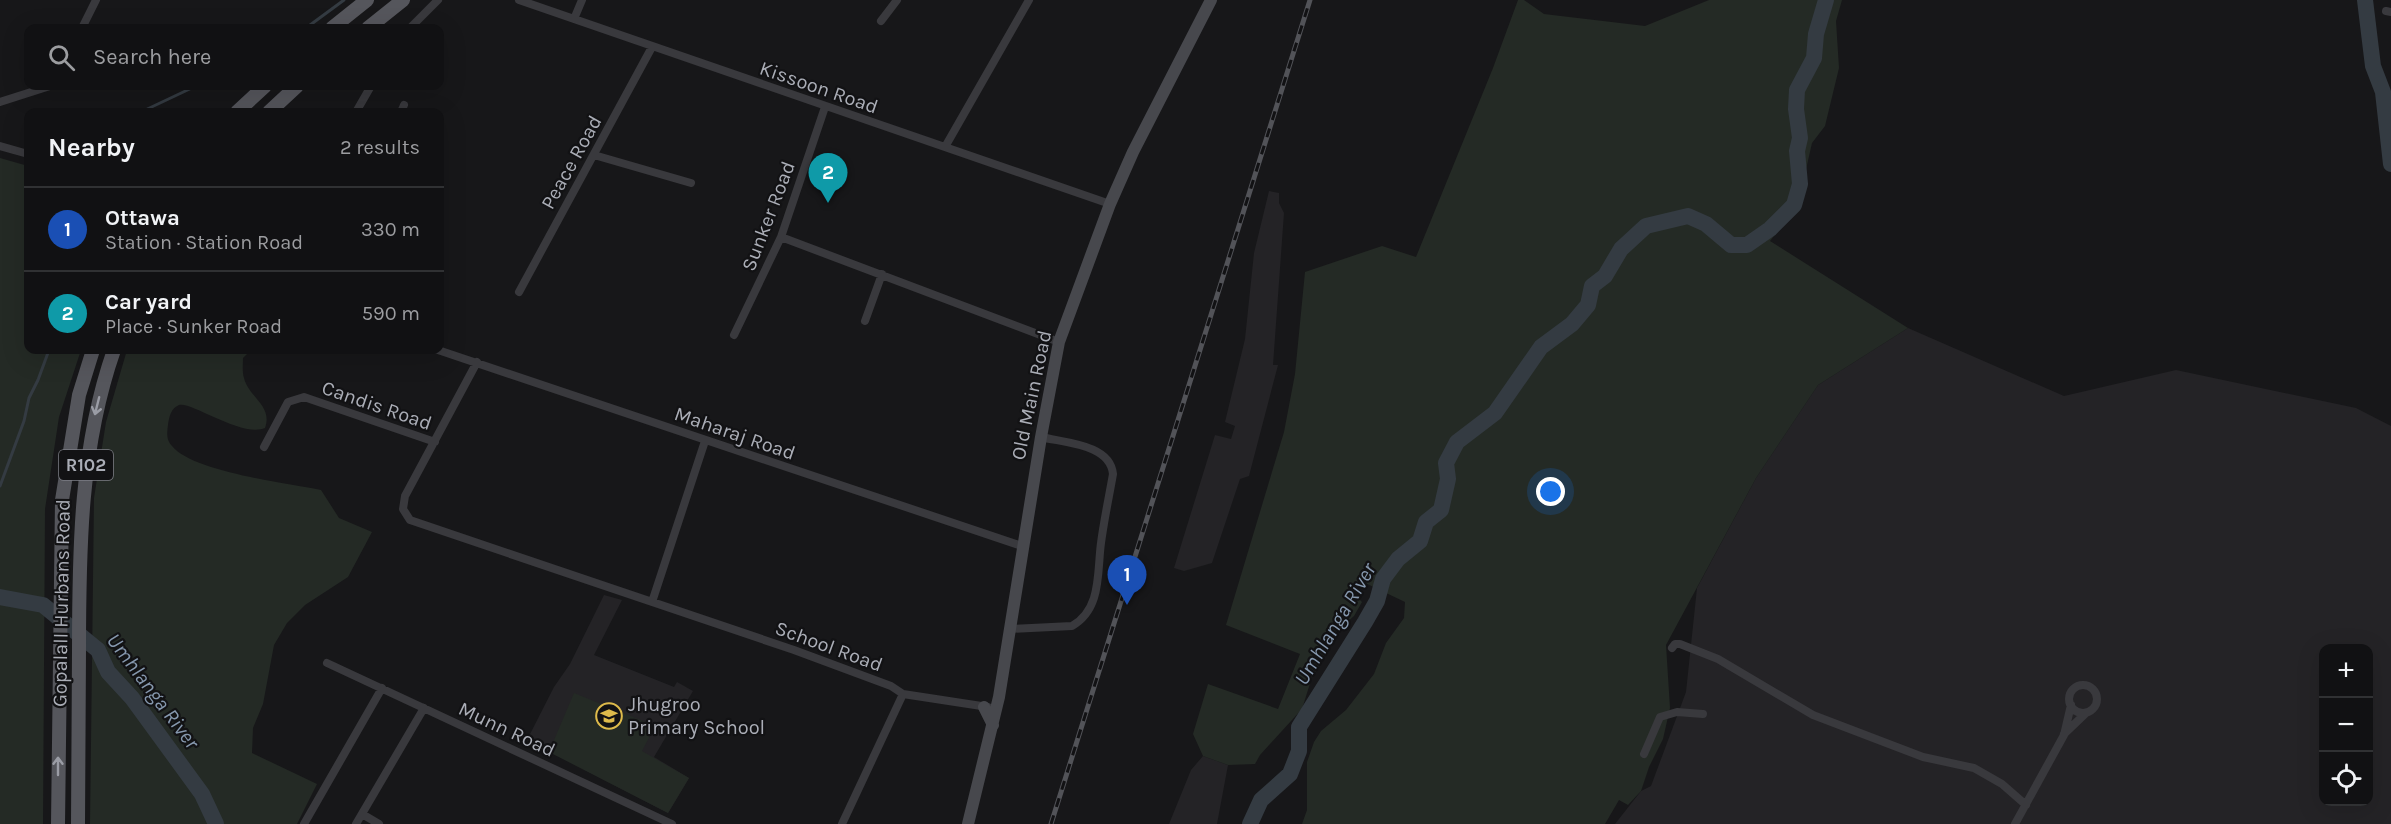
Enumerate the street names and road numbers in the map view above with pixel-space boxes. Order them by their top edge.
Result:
street label: Kissoon Road [757,56,881,119]
street label: Peace Road [536,111,607,213]
street label: Sunker Road [737,158,800,274]
street label: Old Main Road [1007,328,1056,462]
street label: Candis Road [319,376,435,435]
street label: Maharaj Road [671,402,798,465]
road number: R102 [59,450,113,480]
street label: Gopalall Hurbans Road [48,499,75,707]
street label: School Road [772,616,886,677]
street label: Munn Road [455,697,559,762]

